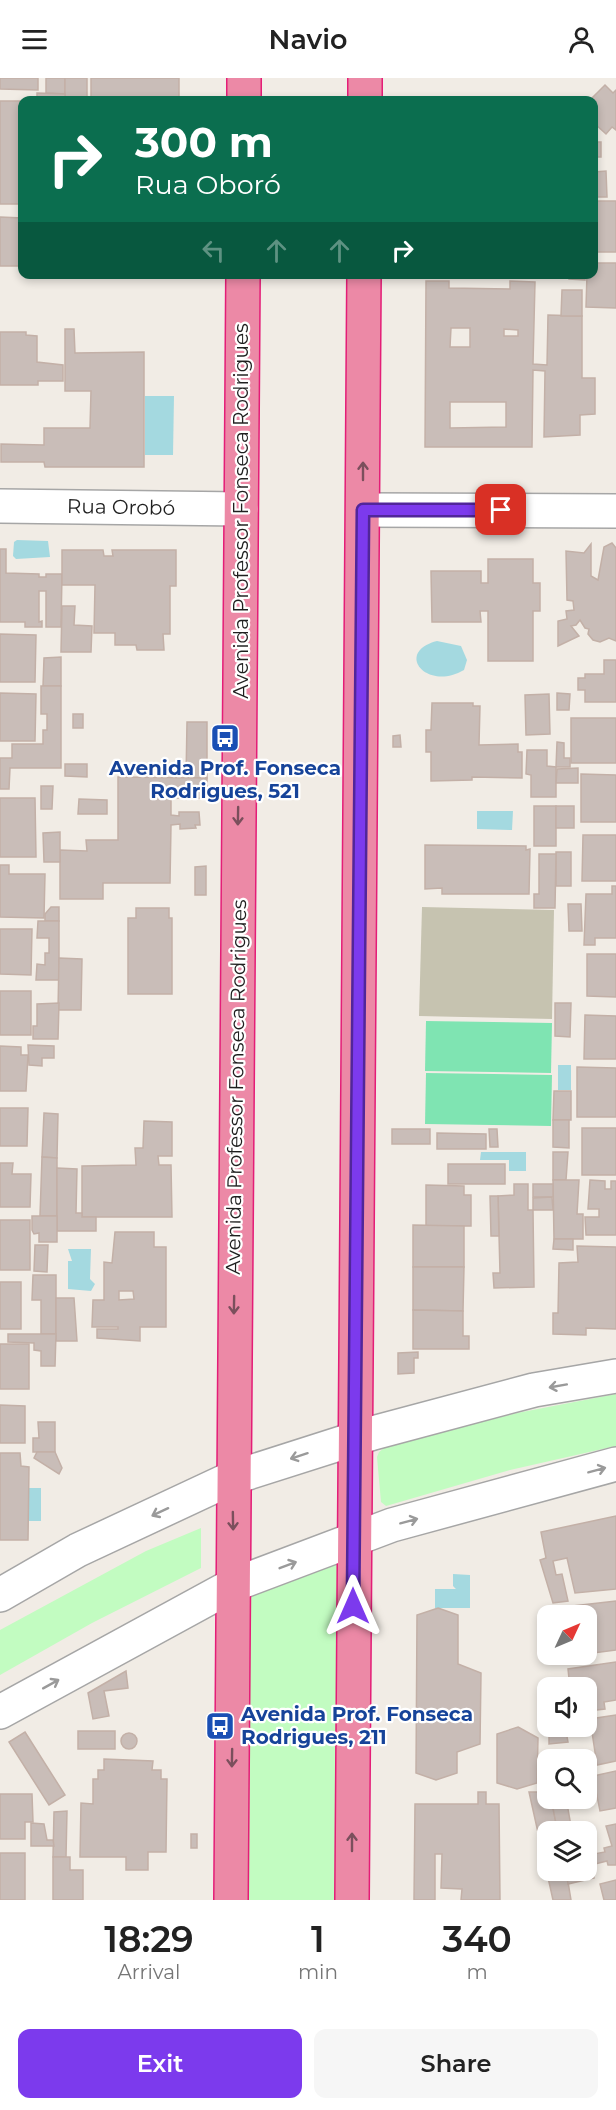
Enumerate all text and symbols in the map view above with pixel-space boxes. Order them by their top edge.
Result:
icon: menu [18,23,51,56]
text: Navio [269,23,347,56]
icon: person [565,23,598,56]
text: 300 m [135,116,273,168]
icon: right [36,120,114,198]
text: Rua Oboró [135,168,281,201]
icon: left [197,234,230,267]
icon: ahead [260,234,293,267]
icon: ahead [323,234,356,267]
icon: right [386,234,419,267]
street label: Avenida Professor Fonseca Rodrigues [229,323,253,699]
one-way arrow [357,461,369,481]
pin [475,484,526,535]
icon: arrive [484,493,517,526]
street label: Rua Orobó [67,494,175,520]
bus stop icon: Avenida Prof. Fonseca Rodrigues, 521 [209,722,241,754]
place label: Avenida Prof. Fonseca Rodrigues, 521 [108,756,341,803]
one-way arrow [232,805,244,825]
street label: Avenida Professor Fonseca Rodrigues [221,899,251,1275]
one-way arrow [228,1294,240,1314]
one-way arrow [549,1380,569,1391]
one-way arrow [290,1452,309,1463]
one-way arrow [587,1463,606,1475]
one-way arrow [152,1507,170,1519]
one-way arrow [227,1510,238,1530]
one-way arrow [399,1515,418,1526]
one-way arrow [278,1558,297,1569]
position arrow [321,1574,385,1638]
north arrow [537,1605,597,1665]
map controls [537,1605,597,1881]
button: sound [537,1677,597,1737]
one-way arrow [42,1678,60,1689]
place label: Avenida Prof. Fonseca Rodrigues, 211 [240,1702,473,1749]
bus stop icon: Avenida Prof. Fonseca Rodrigues, 211 [204,1710,236,1742]
one-way arrow [226,1747,238,1767]
button: search [537,1749,597,1809]
button: layers [537,1821,597,1881]
one-way arrow [346,1832,358,1852]
text: 18:29 [104,1917,194,1961]
text: 1 [311,1917,325,1961]
text: 340 [442,1917,512,1961]
text: Arrival [117,1960,180,1984]
text: min [298,1960,338,1984]
text: m [466,1960,488,1984]
button: Exit [18,2029,302,2098]
button: Share [314,2029,598,2098]

